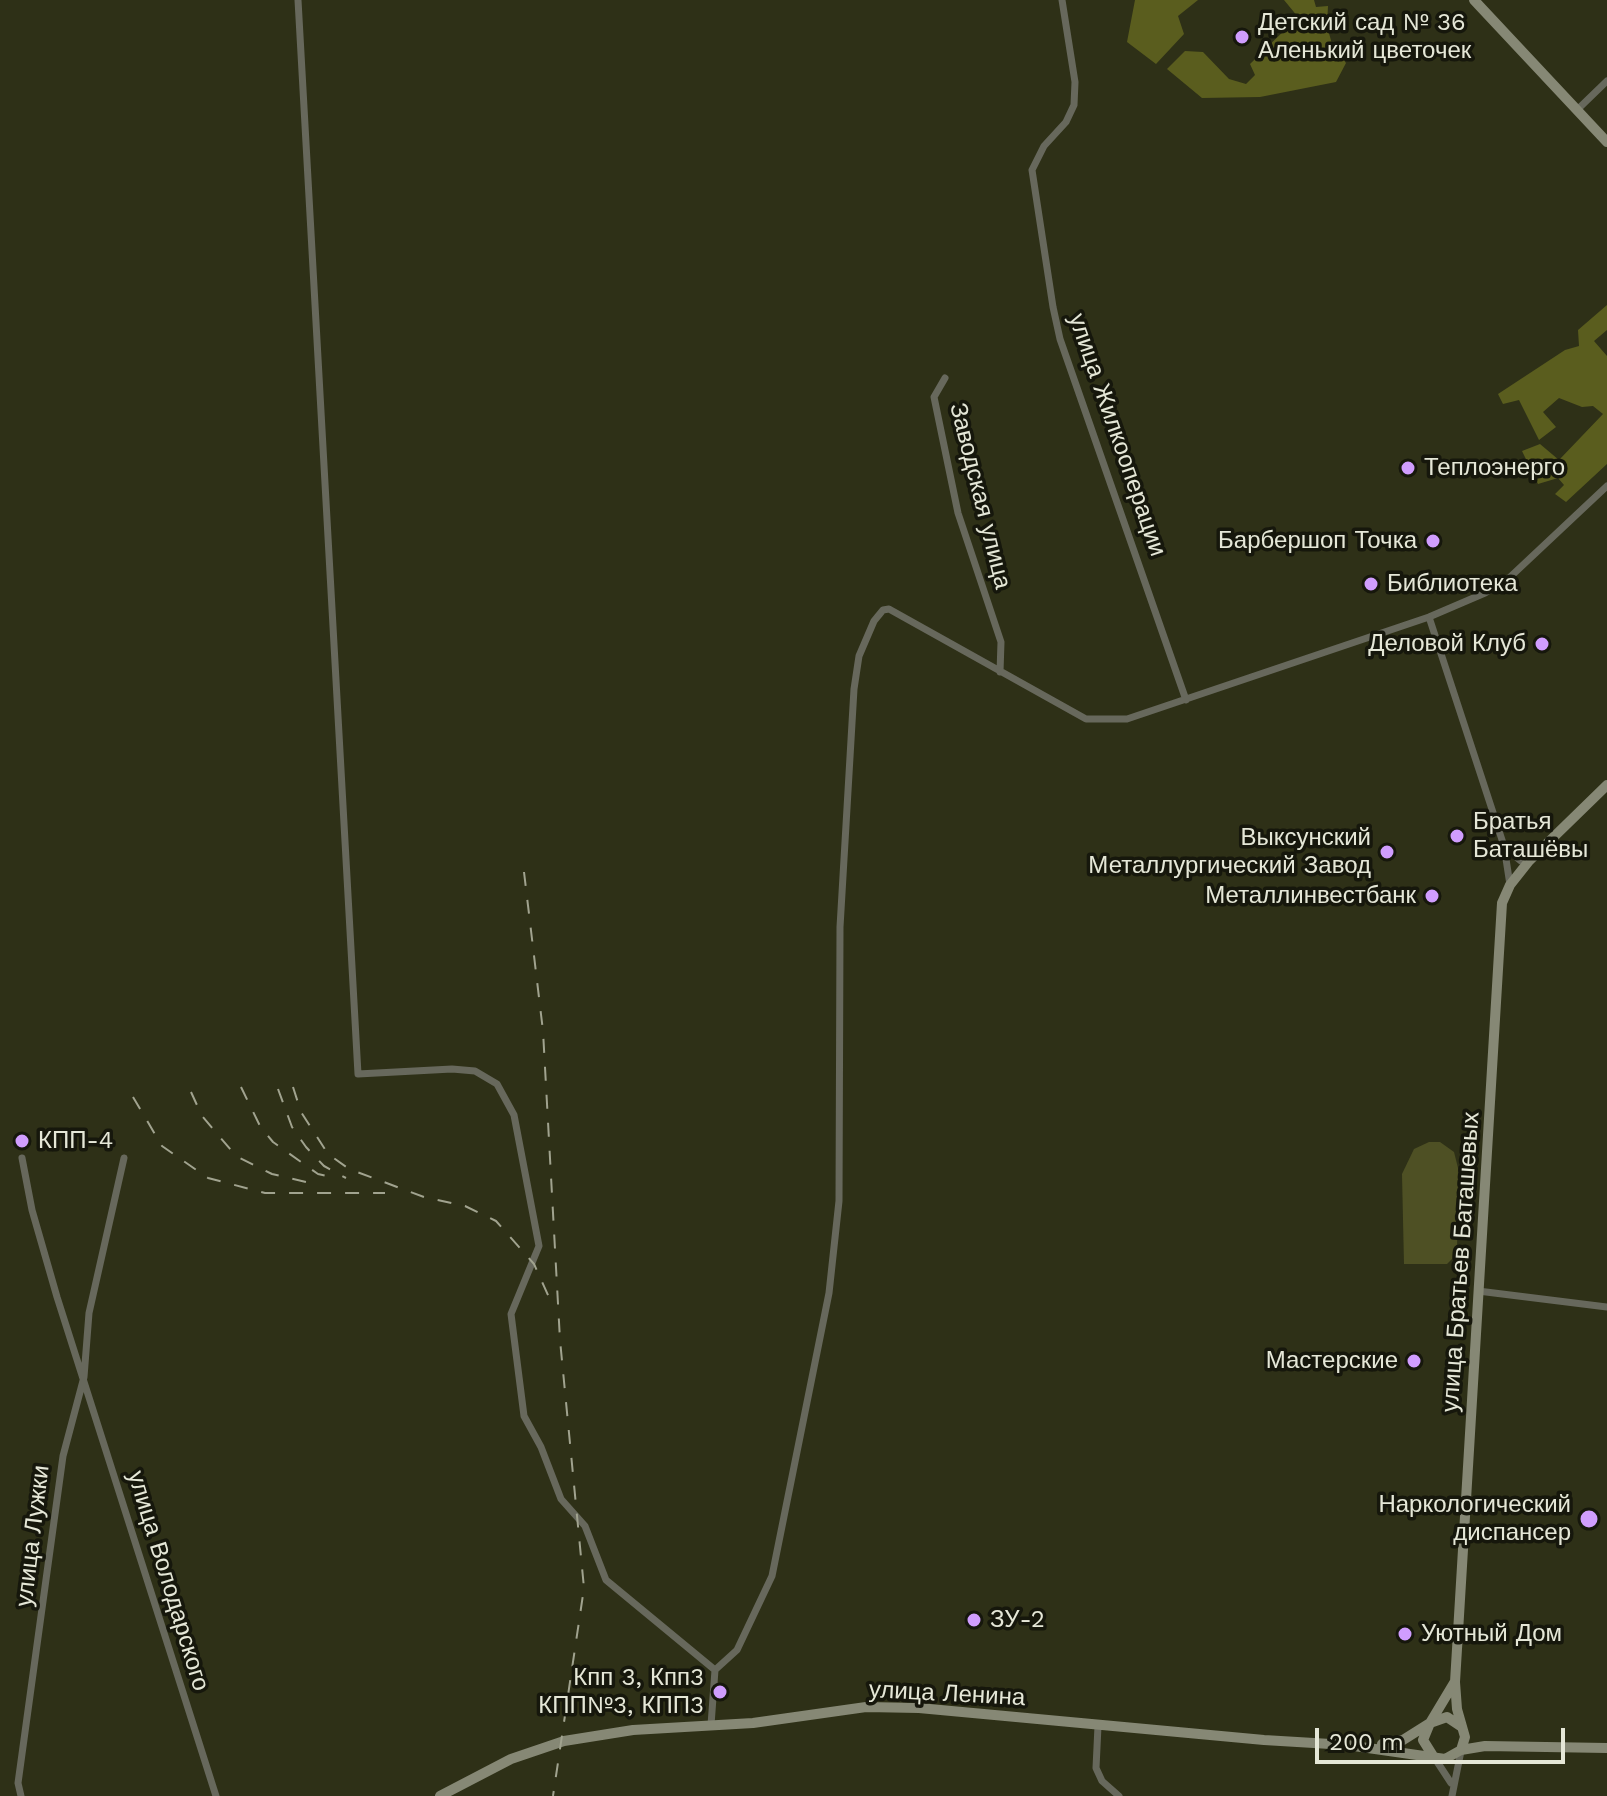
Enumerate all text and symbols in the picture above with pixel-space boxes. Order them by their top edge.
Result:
place label: Детский сад № 36 Аленький цветочек [1258,9,1471,65]
marker: Детский сад № 36 Аленький цветочек [1233,28,1251,46]
street label: улица Жилкооперации [1062,310,1172,560]
street label: Заводская улица [943,400,1017,592]
place label: Теплоэнерго [1424,454,1565,482]
marker: Теплоэнерго [1399,459,1417,477]
place label: Барбершоп Точка [1218,527,1417,555]
marker: Барбершоп Точка [1424,532,1442,550]
place label: Библиотека [1387,570,1518,598]
marker: Библиотека [1362,575,1380,593]
place label: Деловой Клуб [1368,630,1526,658]
marker: Деловой Клуб [1533,635,1551,653]
place label: Братья Баташёвы [1473,808,1588,864]
place label: Выксунский Металлургический Завод [1088,824,1371,880]
marker: Братья Баташёвы [1448,827,1466,845]
marker: Выксунский Металлургический Завод [1378,843,1396,861]
place label: Металлинвестбанк [1205,882,1416,910]
marker: Металлинвестбанк [1423,887,1441,905]
street label: улица Братьев Баташевых [1436,1111,1486,1413]
place label: КПП-4 [38,1127,113,1155]
marker: КПП-4 [13,1132,31,1150]
place label: Мастерские [1266,1347,1398,1375]
marker: Мастерские [1405,1352,1423,1370]
street label: улица Лужки [10,1464,56,1608]
street label: улица Володарского [121,1468,215,1694]
place label: Наркологический диспансер [1378,1491,1571,1547]
marker: Наркологический диспансер [1578,1508,1600,1530]
place label: ЗУ-2 [990,1606,1045,1634]
marker: ЗУ-2 [965,1611,983,1629]
place label: Уютный Дом [1421,1620,1562,1648]
marker: Уютный Дом [1396,1625,1414,1643]
place label: Кпп 3, Кпп3 КПП№3, КПП3 [538,1664,704,1720]
street label: улица Ленина [868,1676,1026,1712]
marker: Кпп 3, Кпп3 КПП№3, КПП3 [711,1683,729,1701]
scale bar [1319,1712,1569,1762]
text: 200 m [1329,1728,1404,1756]

